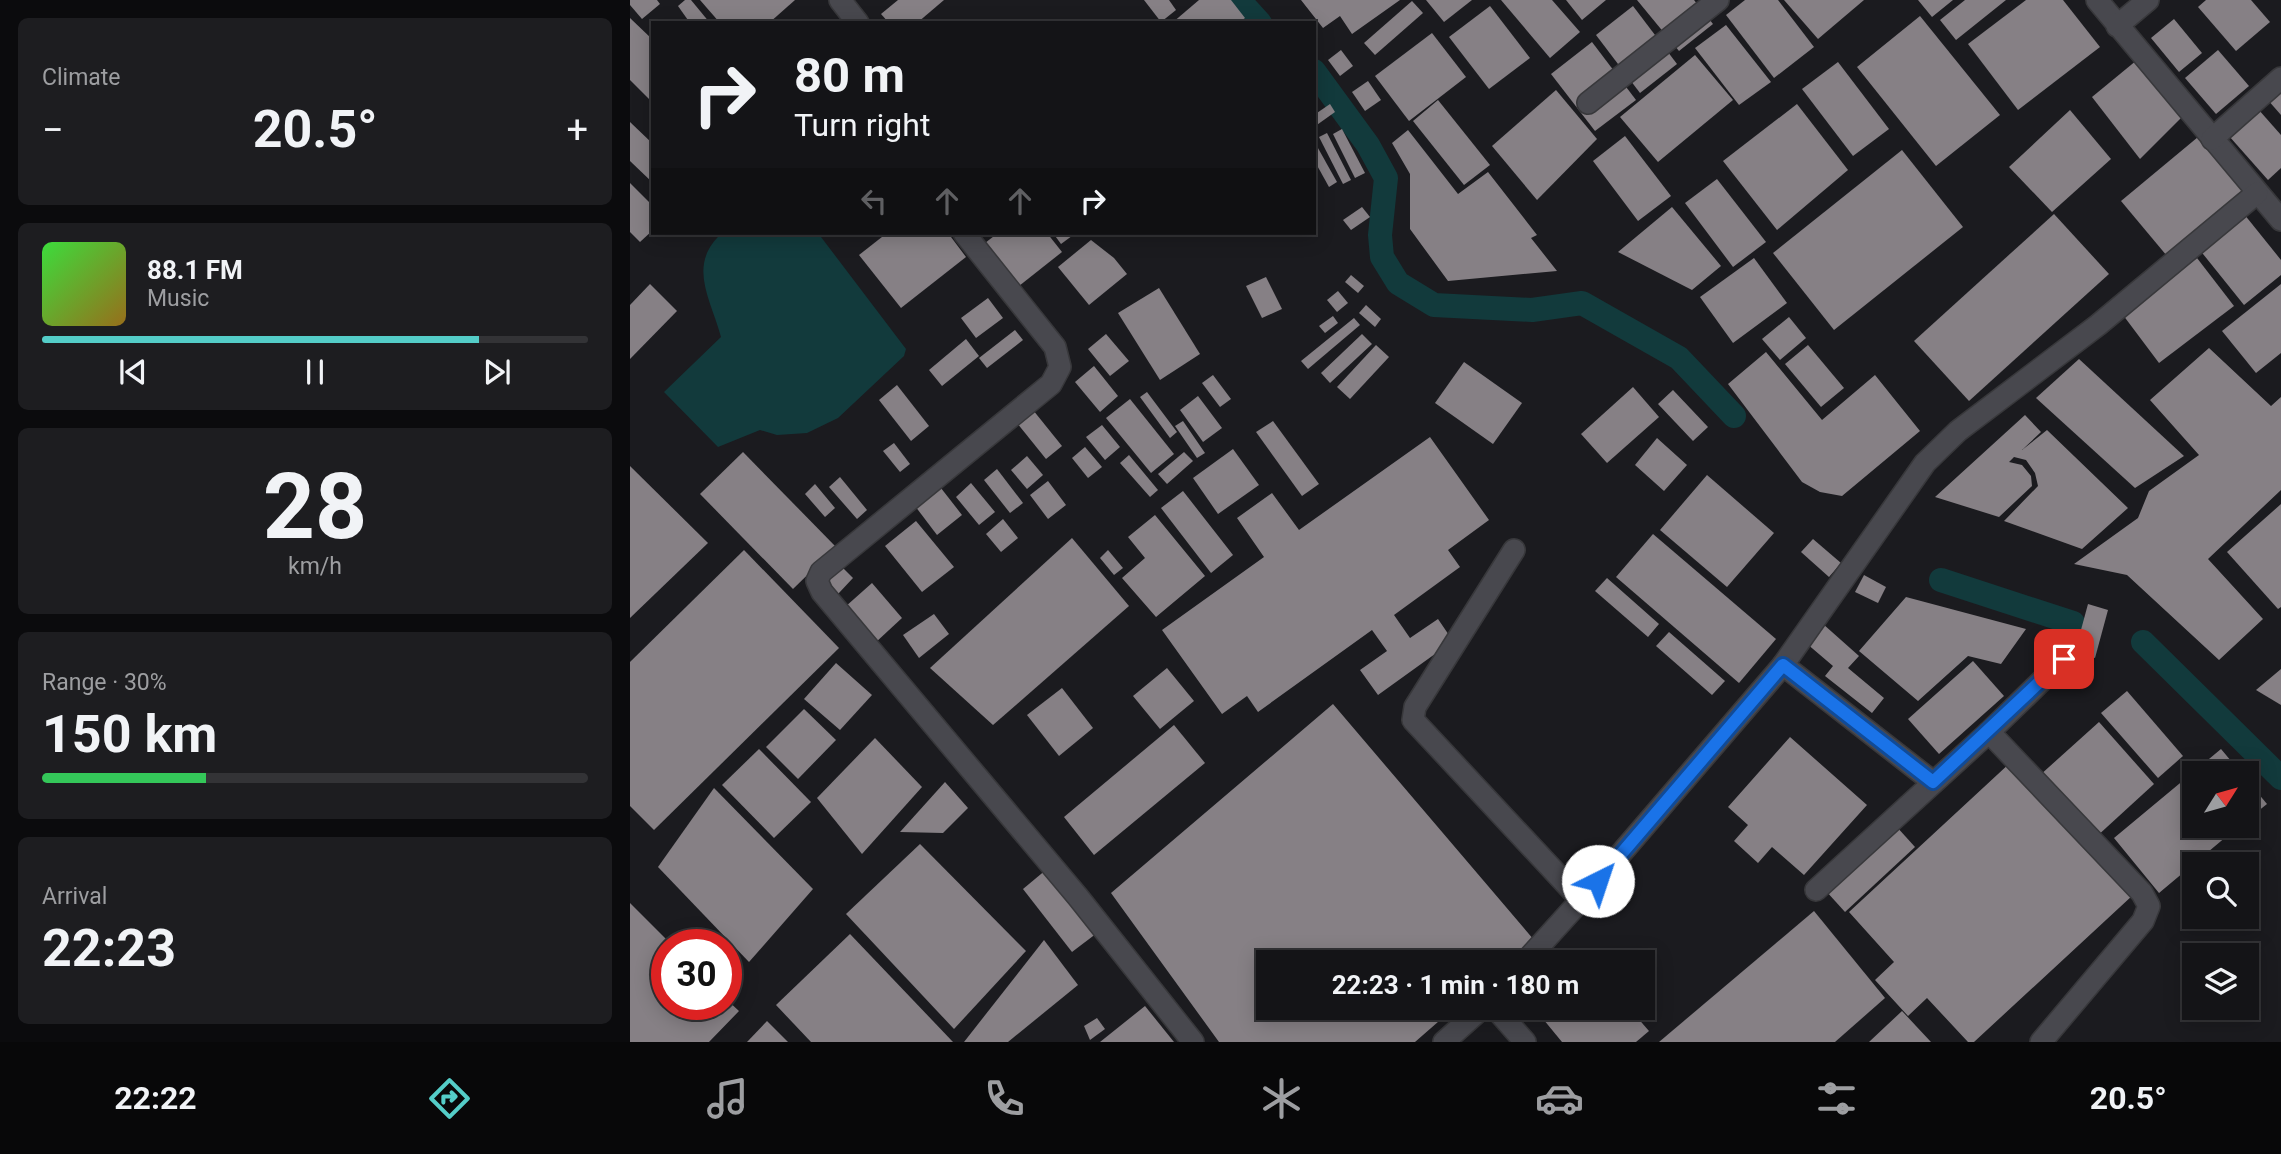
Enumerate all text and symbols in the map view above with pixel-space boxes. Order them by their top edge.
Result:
text: 80 m [794,47,905,104]
icon: right [679,49,770,140]
text: Climate [42,64,121,91]
text: 20.5° [253,99,378,160]
text: Turn right [794,106,930,144]
text: − [42,108,64,152]
text: + [566,108,588,152]
icon: left [855,182,893,220]
icon: ahead [928,182,966,220]
icon: ahead [1001,182,1039,220]
icon: right [1074,182,1112,220]
text: 88.1 FM [147,255,243,285]
text: Music [147,285,209,312]
icon: previous [114,353,152,391]
icon: pause [296,353,334,391]
icon: next [478,353,516,391]
text: 28 [263,454,367,560]
text: km/h [288,553,342,580]
pin [2034,629,2094,689]
icon: arrive [2045,640,2083,678]
text: Range · 30% [42,669,167,696]
text: 150 km [42,704,217,765]
north arrow [2182,761,2259,838]
map controls [2182,761,2259,1020]
position arrow [1561,844,1635,918]
button: search [2182,852,2259,929]
text: Arrival [42,883,107,910]
text: 22:23 [42,918,176,979]
speed limit sign: 30 [651,929,742,1020]
button: layers [2182,943,2259,1020]
text: 22:23 · 1 min · 180 m [1332,970,1579,1000]
icon: directions [425,1074,474,1123]
icon: music [703,1074,752,1123]
icon: phone [980,1074,1029,1123]
icon: climate [1257,1074,1306,1123]
icon: car [1535,1074,1584,1123]
icon: filters [1812,1074,1861,1123]
text: 22:22 [114,1079,197,1117]
text: 20.5° [2090,1079,2167,1117]

